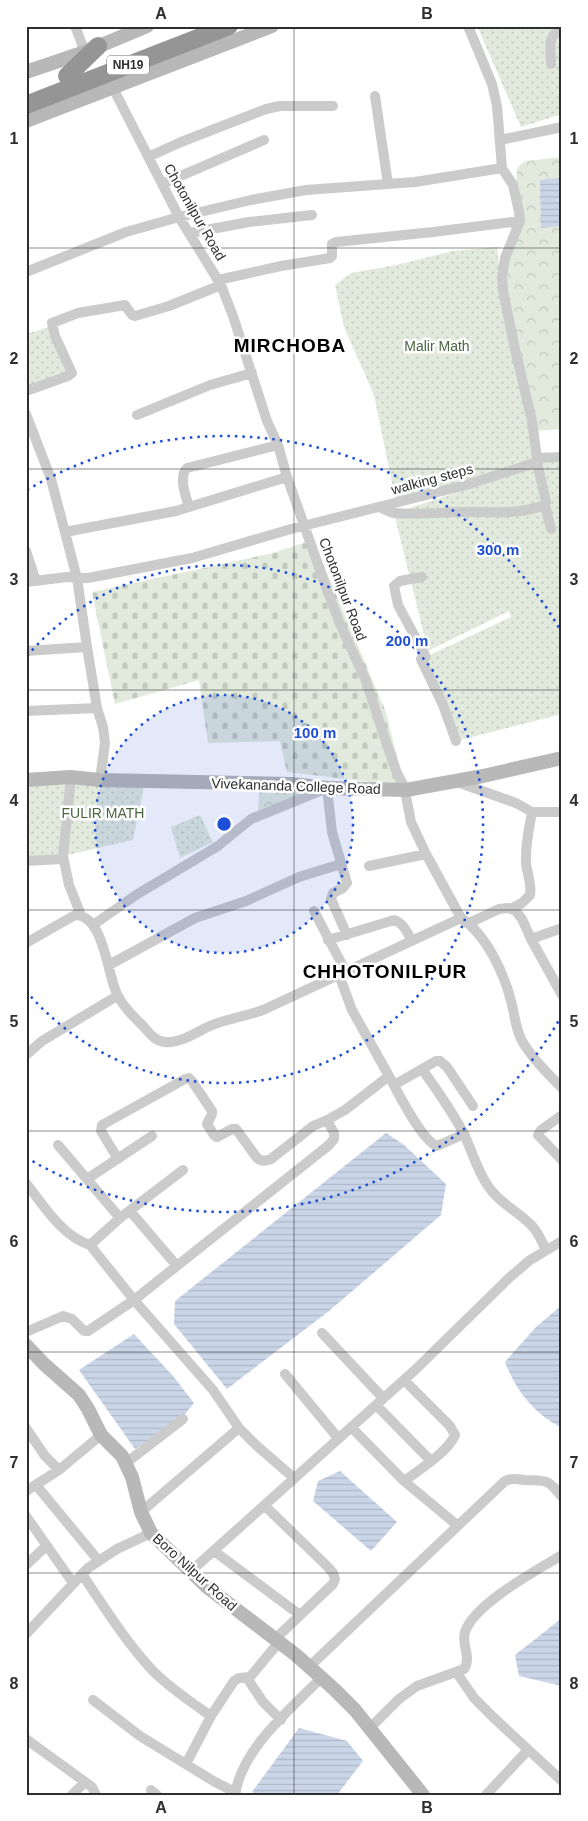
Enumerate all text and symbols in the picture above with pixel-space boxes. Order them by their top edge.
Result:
text: A [155,5,167,22]
text: B [421,5,433,22]
road number: NH19 [107,56,149,74]
text: 1 [10,130,19,147]
text: 1 [570,130,579,147]
street label: Chotonilpur Road [161,161,229,263]
district label: MIRCHOBA [234,335,346,356]
park label: Malir Math [404,338,470,354]
text: 2 [10,350,19,367]
text: 2 [570,350,579,367]
street label: walking steps [388,460,475,498]
street label: Chotonilpur Road [316,535,370,643]
text: 300 m [477,541,519,558]
text: 3 [10,571,19,588]
text: 3 [570,571,579,588]
text: 200 m [386,632,428,649]
text: 100 m [294,724,336,741]
street label: Vivekananda College Road [211,775,381,797]
text: 4 [10,792,19,809]
text: 4 [570,792,579,809]
park label: FULIR MATH [62,805,144,821]
centre of rings [215,815,233,833]
district label: CHHOTONILPUR [303,961,467,982]
text: 5 [10,1013,19,1030]
text: 5 [570,1013,579,1030]
text: 6 [10,1233,19,1250]
text: 6 [570,1233,579,1250]
text: 7 [10,1454,19,1471]
text: 7 [570,1454,579,1471]
street label: Boro Nilpur Road [150,1530,240,1614]
text: 8 [10,1675,19,1692]
text: 8 [570,1675,579,1692]
text: A [155,1799,167,1816]
text: B [421,1799,433,1816]

